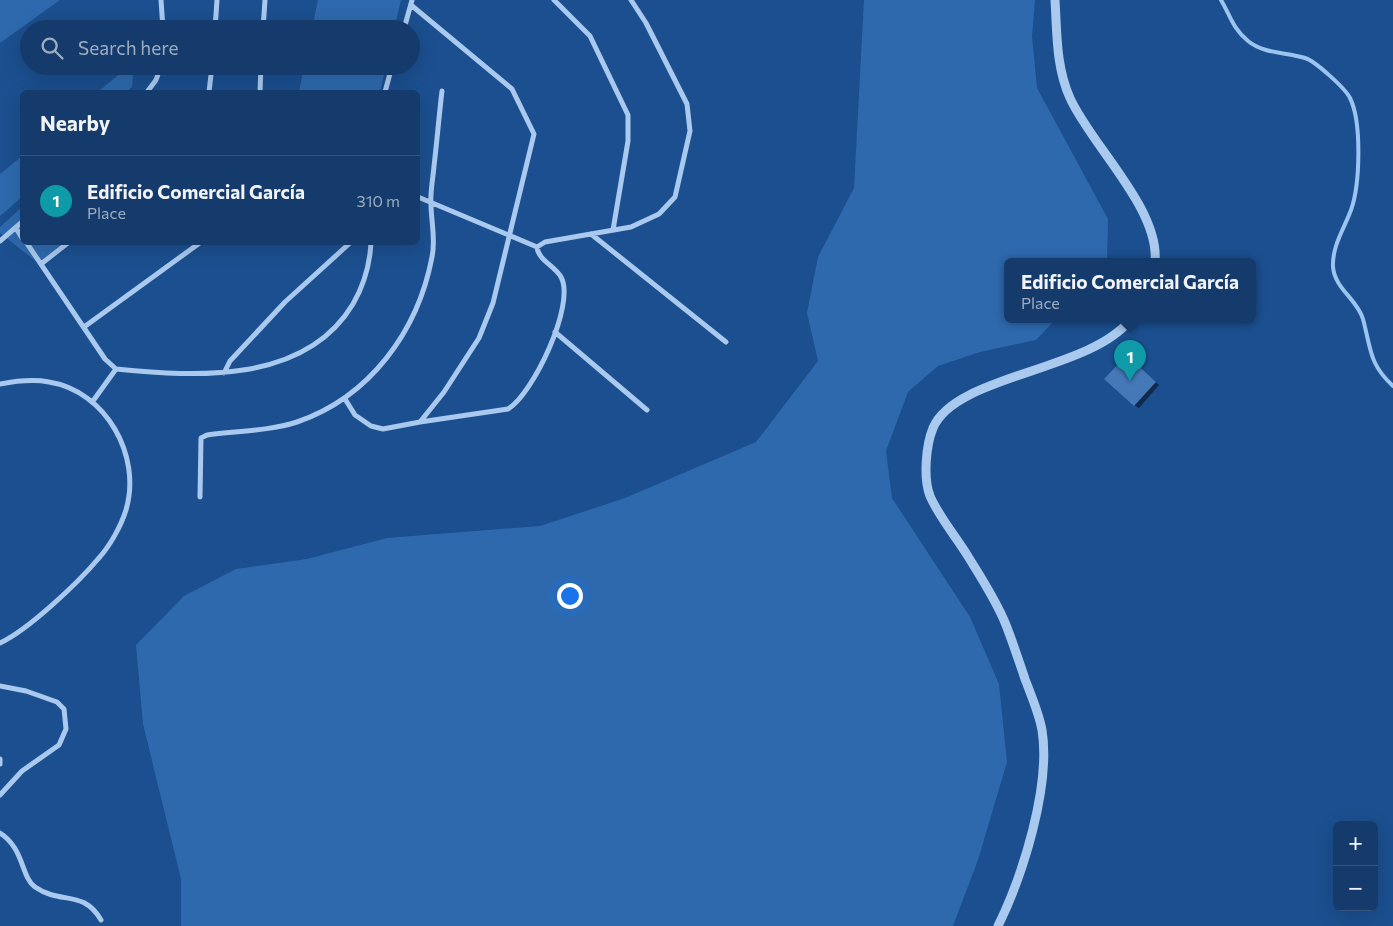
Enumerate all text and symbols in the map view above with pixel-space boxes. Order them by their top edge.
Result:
search box [20,20,420,75]
icon: search [38,34,66,62]
text: Search here [78,36,178,59]
text: Nearby [40,110,110,135]
text: Edificio Comercial García [87,180,305,203]
text: 1 [52,191,60,210]
text: 310 m [357,191,400,210]
text: Place [87,203,126,222]
popup [1004,258,1256,323]
text: Edificio Comercial García [1021,270,1239,293]
text: Place [1021,293,1060,312]
pin: 1 [1114,340,1146,381]
your location [557,583,583,609]
map controls [1333,821,1378,911]
button: + [1333,821,1378,866]
button: − [1333,866,1378,911]

